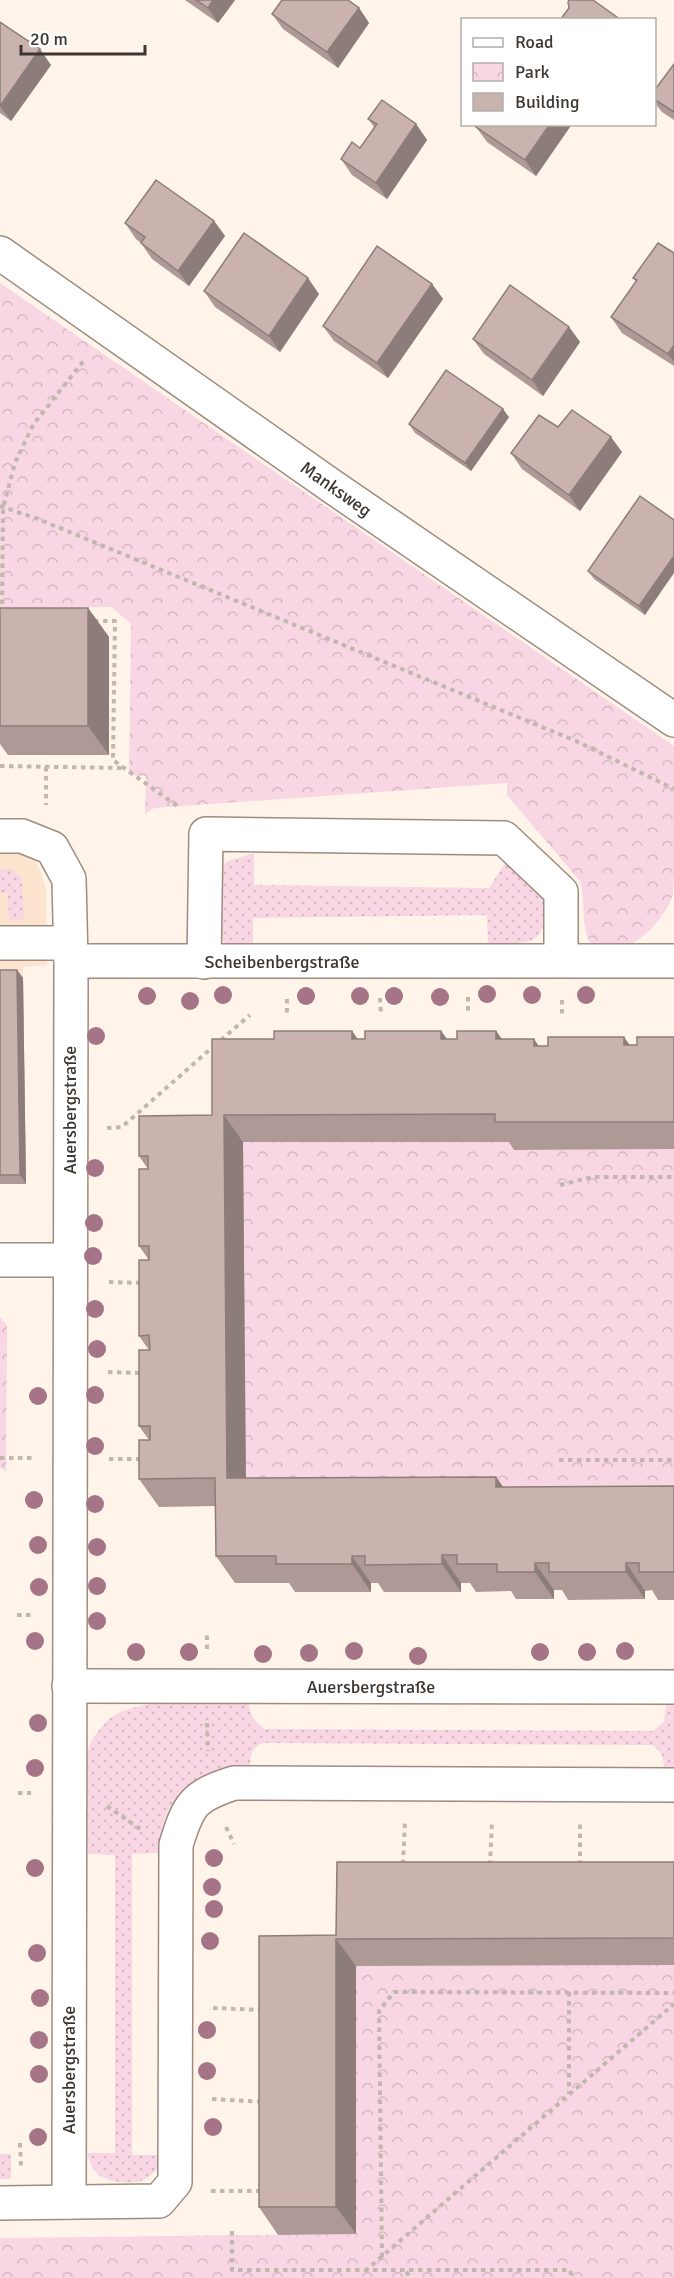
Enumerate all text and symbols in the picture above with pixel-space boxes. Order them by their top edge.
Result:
scale bar [21,18,146,56]
legend [461,18,656,126]
text: 20 m [30,28,68,50]
text: Road [515,31,554,53]
text: Park [515,61,550,83]
text: Building [515,91,579,113]
street label: Manksweg [296,457,376,521]
street label: Scheibenbergstraße [204,951,360,973]
street label: Auersbergstraße [59,1046,81,1174]
street label: Auersbergstraße [307,1676,435,1698]
street label: Auersbergstraße [58,2006,80,2134]

